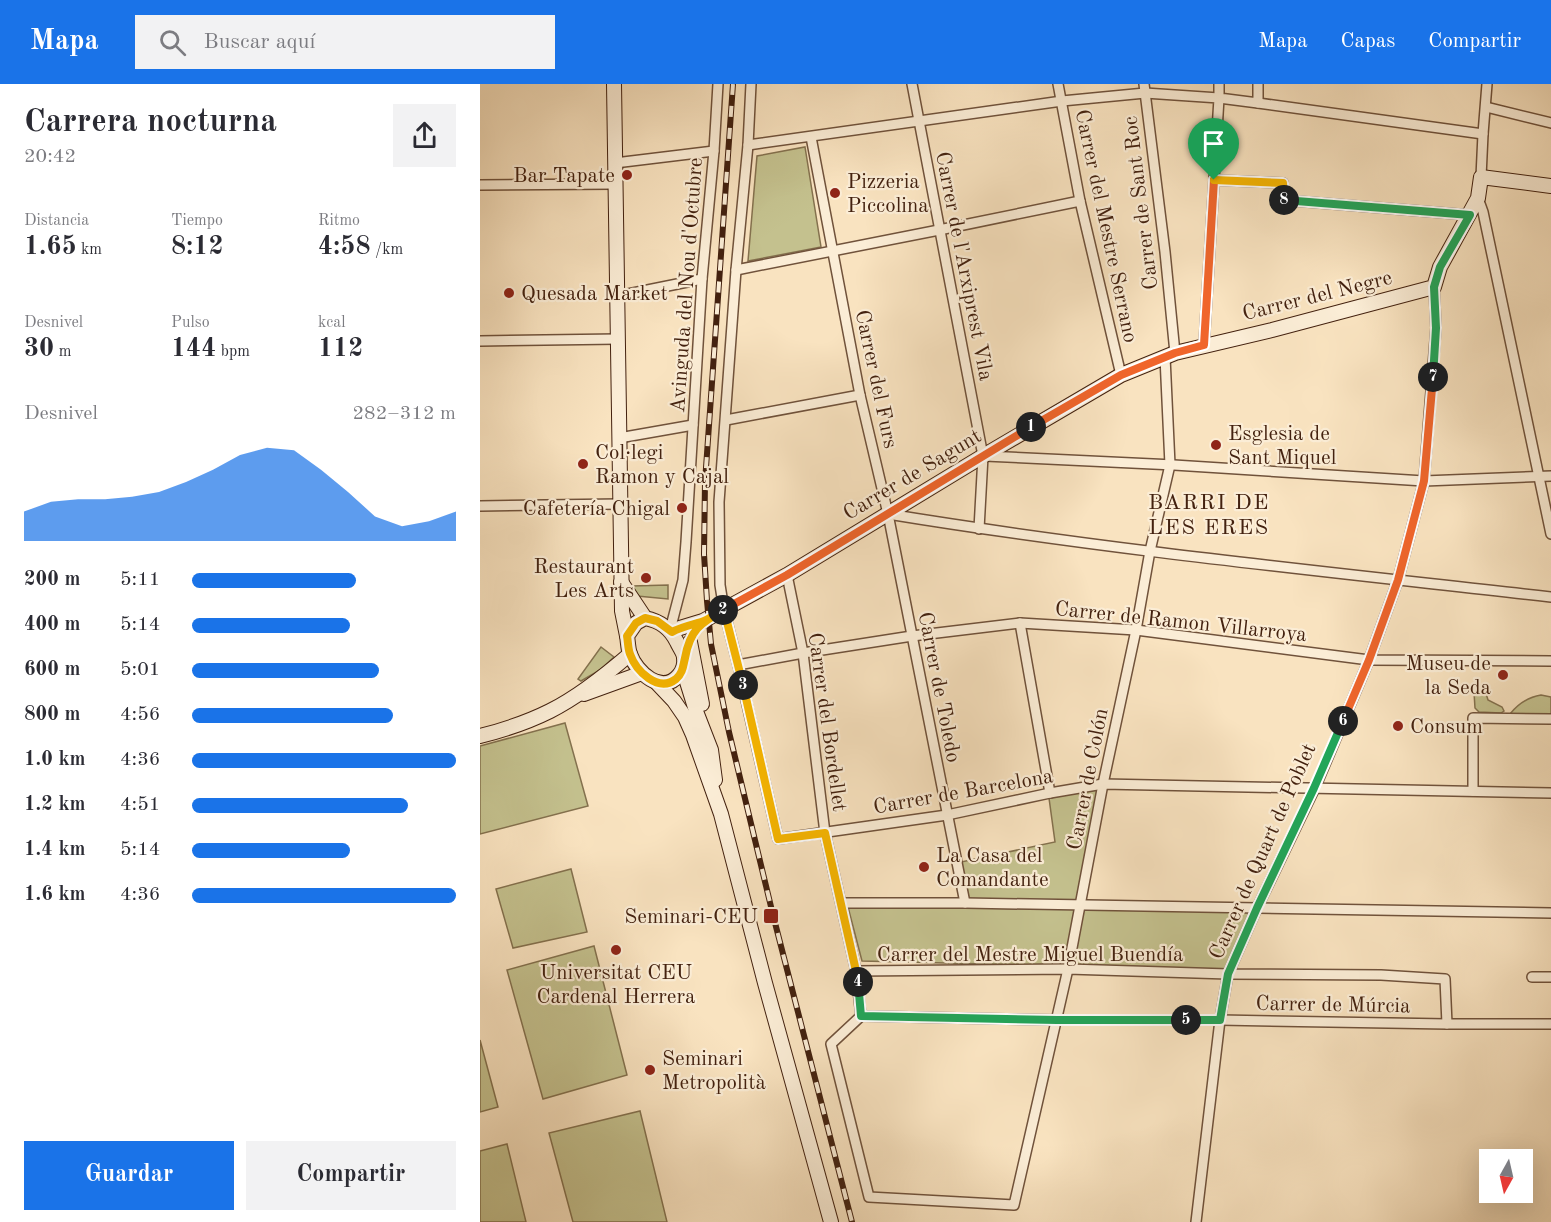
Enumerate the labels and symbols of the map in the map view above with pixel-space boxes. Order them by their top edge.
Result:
street label: Carrer del Mestre Serrano [1071,108,1141,345]
street label: Carrer de Sant Roc [1120,115,1163,291]
pin [1188,118,1239,180]
street label: Carrer de l'Arxiprest Vila [931,150,996,383]
street label: Avinguda del Nou d'Octubre [668,157,707,413]
place label: Bar Tapate [513,166,615,187]
marker: Bar Tapate [620,168,634,182]
place label: Pizzeria Piccolina [847,172,929,217]
pin: 8 [1269,185,1299,215]
marker: Pizzeria Piccolina [828,186,842,200]
street label: Carrer del Negre [1240,268,1394,325]
place label: Quesada Market [521,284,668,305]
marker: Quesada Market [502,286,516,300]
street label: Carrer del Furs [851,308,900,451]
pin: 7 [1418,362,1448,392]
pin: 1 [1016,412,1046,442]
place label: Esglesia de Sant Miquel [1228,424,1337,469]
street label: Carrer de Sagunt [840,426,985,525]
marker: Esglesia de Sant Miquel [1209,438,1223,452]
place label: Col·legi Ramon y Cajal [595,443,729,488]
marker: Col·legi Ramon y Cajal [576,457,590,471]
district label: BARRI DE LES ERES [1148,492,1270,539]
place label: Cafetería Chigal [523,499,670,520]
marker: Cafetería Chigal [675,501,689,515]
place label: Restaurant Les Arts [534,557,634,602]
marker: Restaurant Les Arts [639,571,653,585]
pin: 2 [708,595,738,625]
street label: Carrer de Ramon Villarroya [1054,599,1308,646]
street label: Carrer de Toledo [914,610,963,764]
street label: Carrer del Bordellet [804,631,849,813]
place label: Museu de la Seda [1406,654,1491,699]
marker: Museu de la Seda [1496,668,1510,682]
pin: 3 [728,670,758,700]
street label: Carrer de Colón [1064,706,1113,852]
pin: 6 [1328,706,1358,736]
place label: Consum [1410,717,1483,738]
marker: Consum [1391,719,1405,733]
street label: Carrer de Quart de Poblet [1206,740,1321,963]
street label: Carrer de Barcelona [872,766,1055,819]
place label: La Casa del Comandante [936,846,1049,891]
marker: La Casa del Comandante [917,860,931,874]
place label: Seminari-CEU [624,907,758,928]
marker: Seminari-CEU [762,907,780,925]
marker: Universitat CEU Cardenal Herrera [609,943,623,957]
street label: Carrer del Mestre Miguel Buendía [877,945,1183,966]
place label: Universitat CEU Cardenal Herrera [536,963,696,1008]
pin: 4 [843,967,873,997]
street label: Carrer de Múrcia [1255,994,1411,1017]
pin: 5 [1171,1005,1201,1035]
place label: Seminari Metropolità [662,1049,766,1094]
marker: Seminari Metropolità [643,1063,657,1077]
north arrow [1479,1149,1533,1203]

